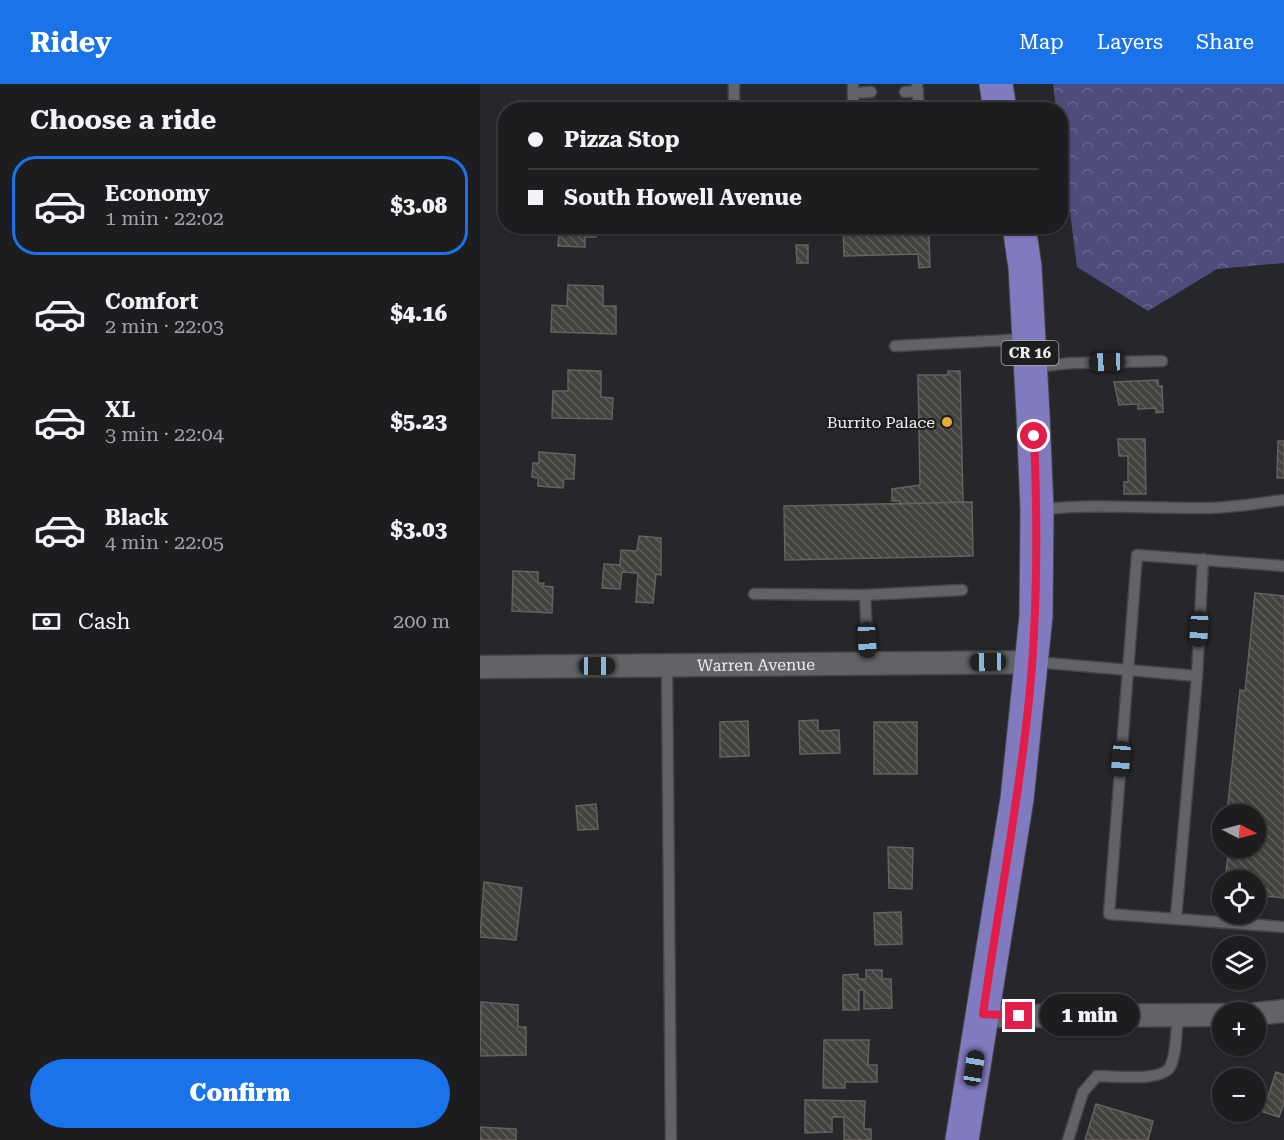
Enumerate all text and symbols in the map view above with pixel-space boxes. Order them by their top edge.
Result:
text: Ridey [30,26,112,59]
text: Map [1019,30,1064,54]
text: Layers [1097,30,1163,54]
text: Share [1196,30,1254,54]
text: Choose a ride [30,104,216,136]
text: Pizza Stop [564,127,680,152]
icon: car [33,179,87,233]
text: Economy [105,181,209,206]
text: South Howell Avenue [564,185,802,210]
text: $3.08 [390,193,447,218]
text: 1 min · 22:02 [105,206,224,230]
icon: car [33,287,87,341]
text: Comfort [105,289,198,314]
text: $4.16 [390,301,447,326]
text: 2 min · 22:03 [105,314,224,338]
road number: CR 16 [1002,341,1058,365]
car [1089,352,1125,372]
icon: car [33,395,87,449]
text: XL [105,397,135,422]
text: $5.23 [390,409,447,434]
place label: Burrito Palace [827,413,935,432]
marker: Burrito Palace [940,415,954,429]
text: 3 min · 22:04 [105,422,224,446]
route start [1020,422,1047,449]
icon: car [33,503,87,557]
text: Black [105,505,169,530]
text: $3.03 [390,517,447,542]
text: 4 min · 22:05 [105,530,224,554]
icon: cash [30,605,63,638]
text: Cash [78,609,130,634]
text: 200 m [393,609,450,633]
car [1189,611,1209,647]
car [857,622,877,658]
car [970,653,1006,671]
street label: Warren Avenue [697,655,815,675]
car [579,657,615,675]
car [1110,740,1132,778]
north arrow [1212,804,1266,858]
map controls [1212,804,1266,1122]
button: locate [1212,870,1266,924]
button: layers [1212,936,1266,990]
callout: 1 min [1040,995,1139,1037]
route end [1005,1002,1032,1029]
button: + [1212,1002,1266,1056]
text: 1 min [1061,1003,1118,1027]
car [962,1049,986,1087]
button: Confirm [30,1059,450,1128]
button: − [1212,1068,1266,1122]

